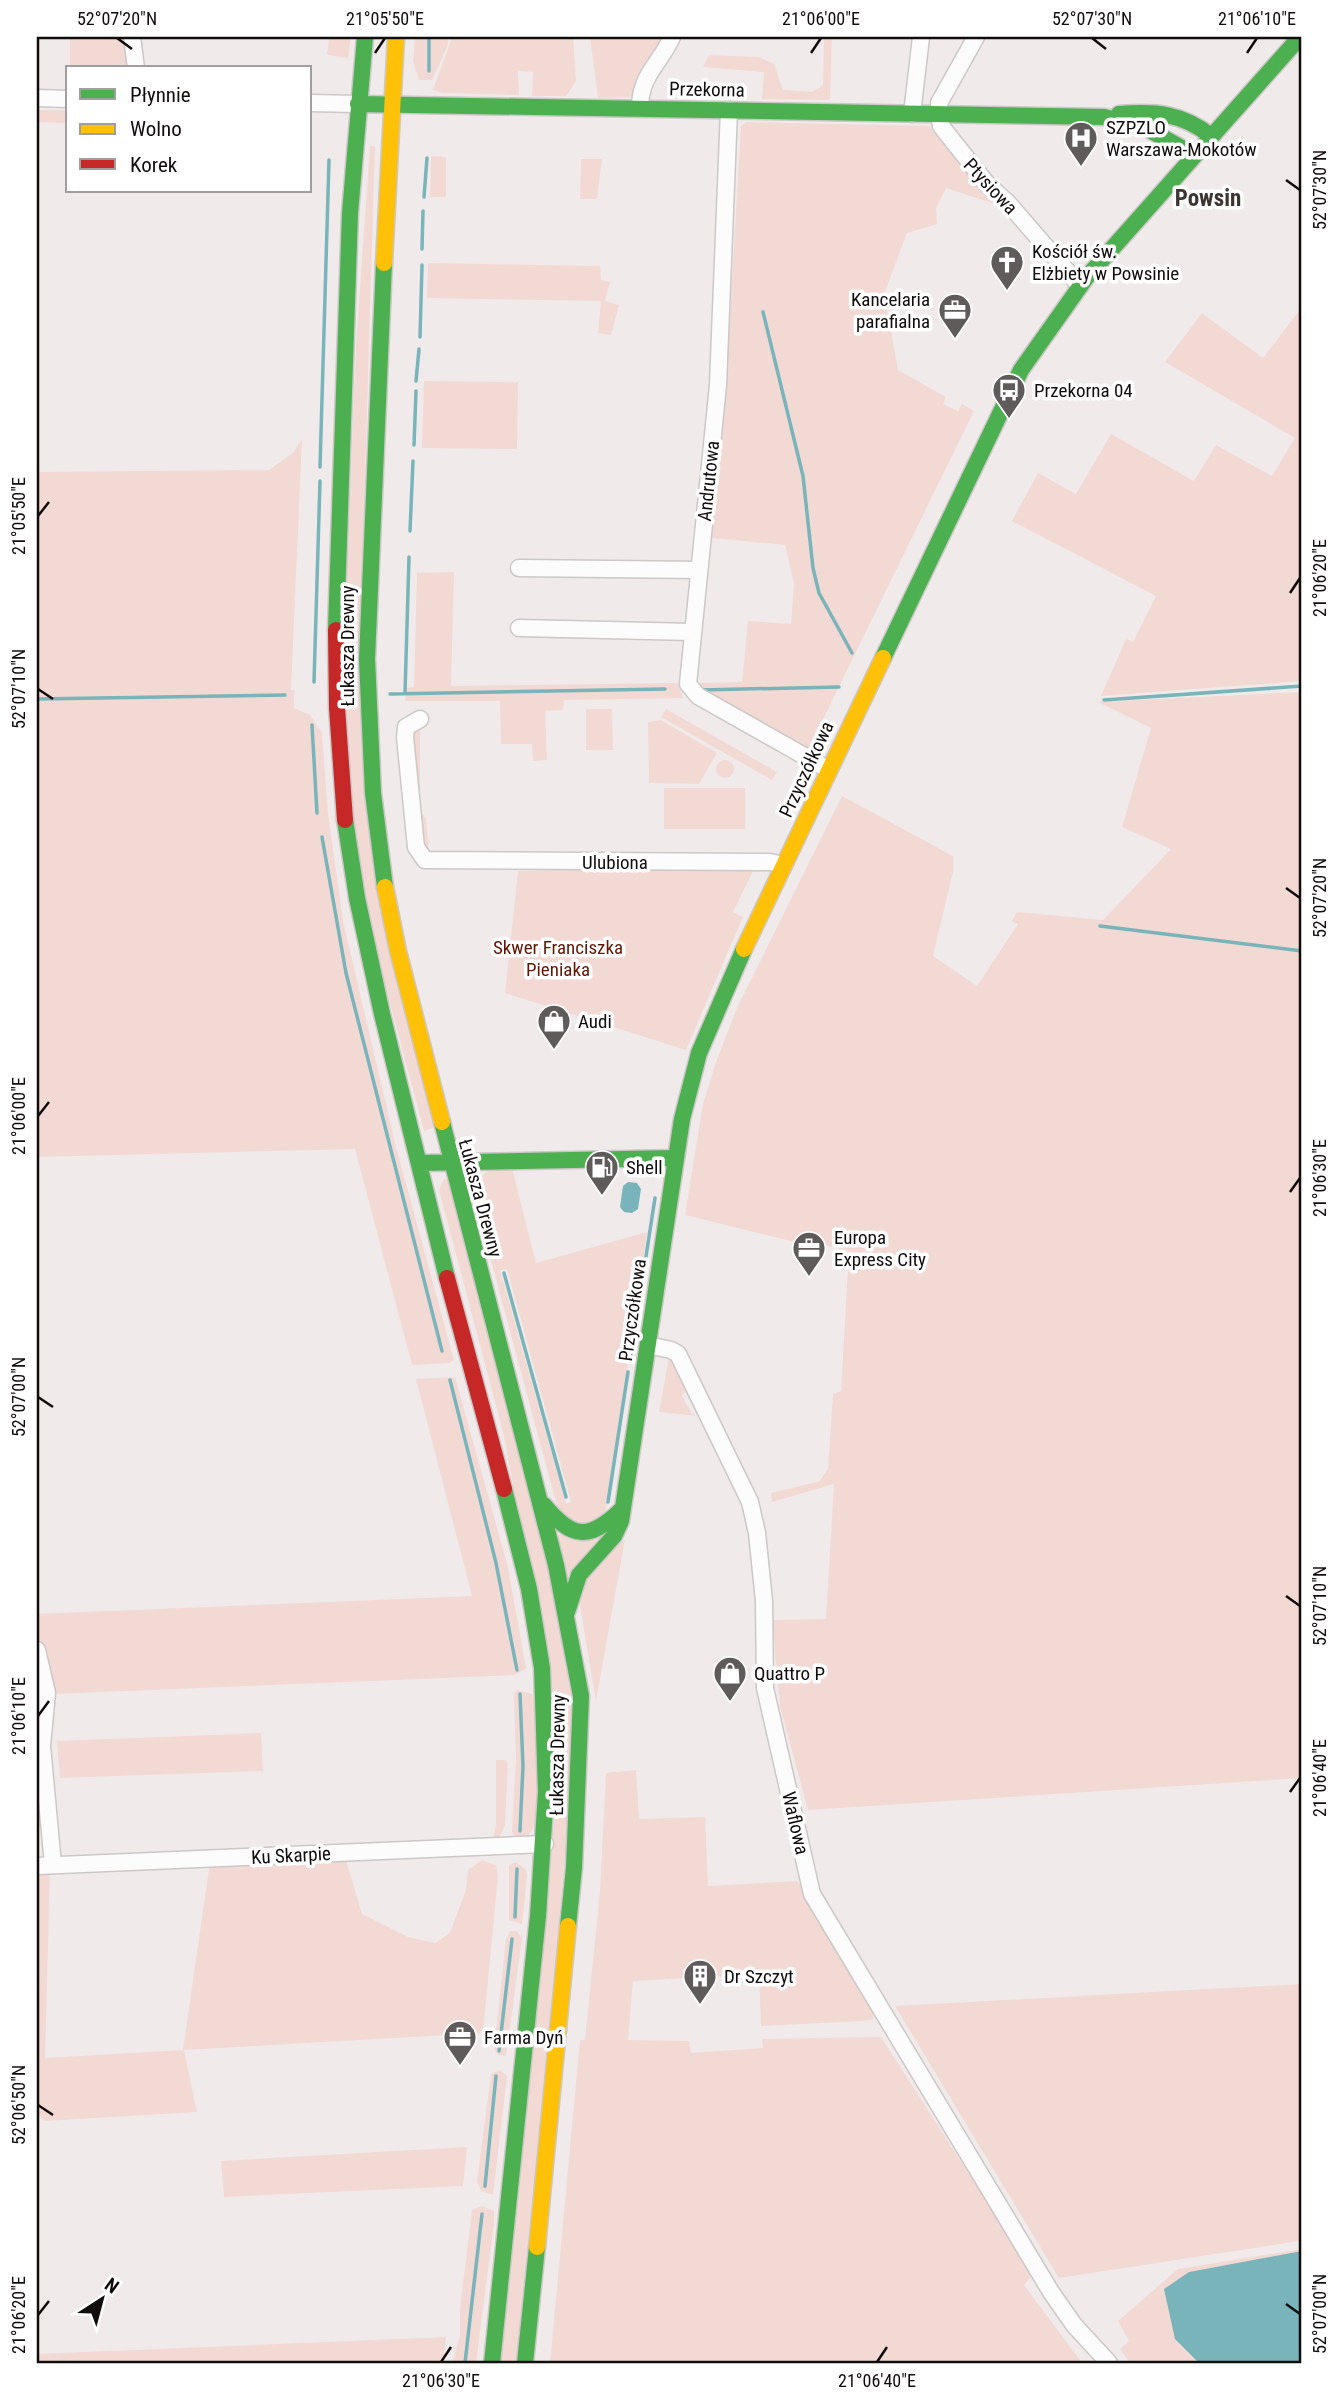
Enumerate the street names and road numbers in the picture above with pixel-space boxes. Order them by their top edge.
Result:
street label: Przekorna [669,77,745,102]
street label: Ptysiowa [959,154,1022,219]
street label: Andrutowa [693,440,724,523]
street label: Łukasza Drewny [336,585,359,707]
street label: Przyczółkowa [774,718,839,821]
street label: Ulubiona [582,851,648,874]
street label: Łukasza Drewny [454,1137,507,1260]
street label: Przyczółkowa [614,1257,651,1363]
street label: Łukasza Drewny [545,1694,570,1816]
street label: Waflowa [777,1789,814,1857]
street label: Ku Skarpie [251,1842,331,1869]

